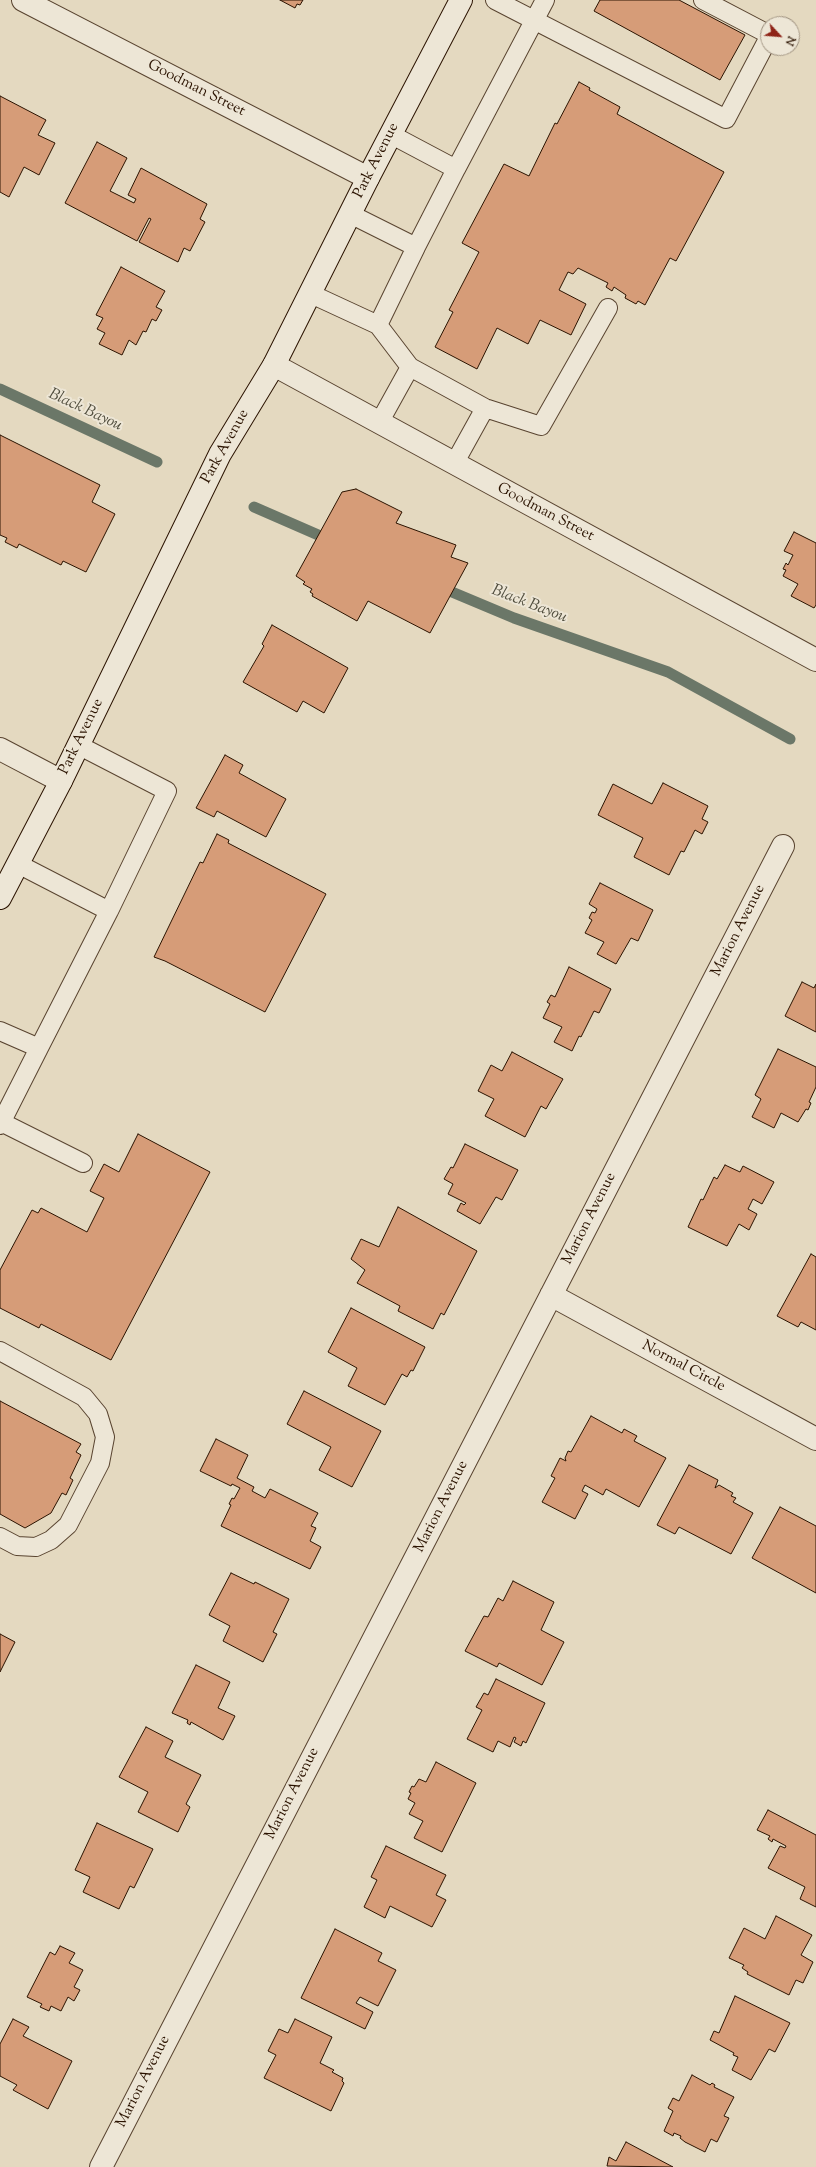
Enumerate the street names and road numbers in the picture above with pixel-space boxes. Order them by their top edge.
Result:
street label: Goodman Street [144,57,248,121]
street label: Park Avenue [350,120,404,202]
street label: Park Avenue [198,407,254,487]
street label: Goodman Street [493,480,597,546]
street label: Park Avenue [56,696,108,778]
street label: Marion Avenue [708,882,770,980]
street label: Marion Avenue [559,1170,621,1268]
street label: Normal Circle [638,1338,728,1396]
street label: Marion Avenue [411,1458,473,1556]
street label: Marion Avenue [262,1745,324,1843]
street label: Marion Avenue [113,2033,175,2131]

